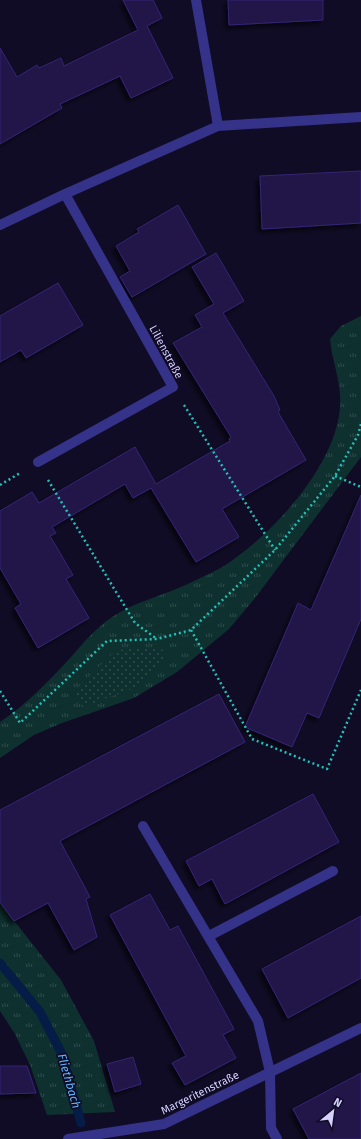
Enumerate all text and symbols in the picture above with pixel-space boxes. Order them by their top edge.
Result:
street label: Lilienstraße [146,323,186,381]
water label: Fliethbach [55,1052,84,1110]
street label: Margeritenstraße [159,1068,241,1118]
north arrow [313,1091,353,1131]
text: N [331,1095,344,1110]

